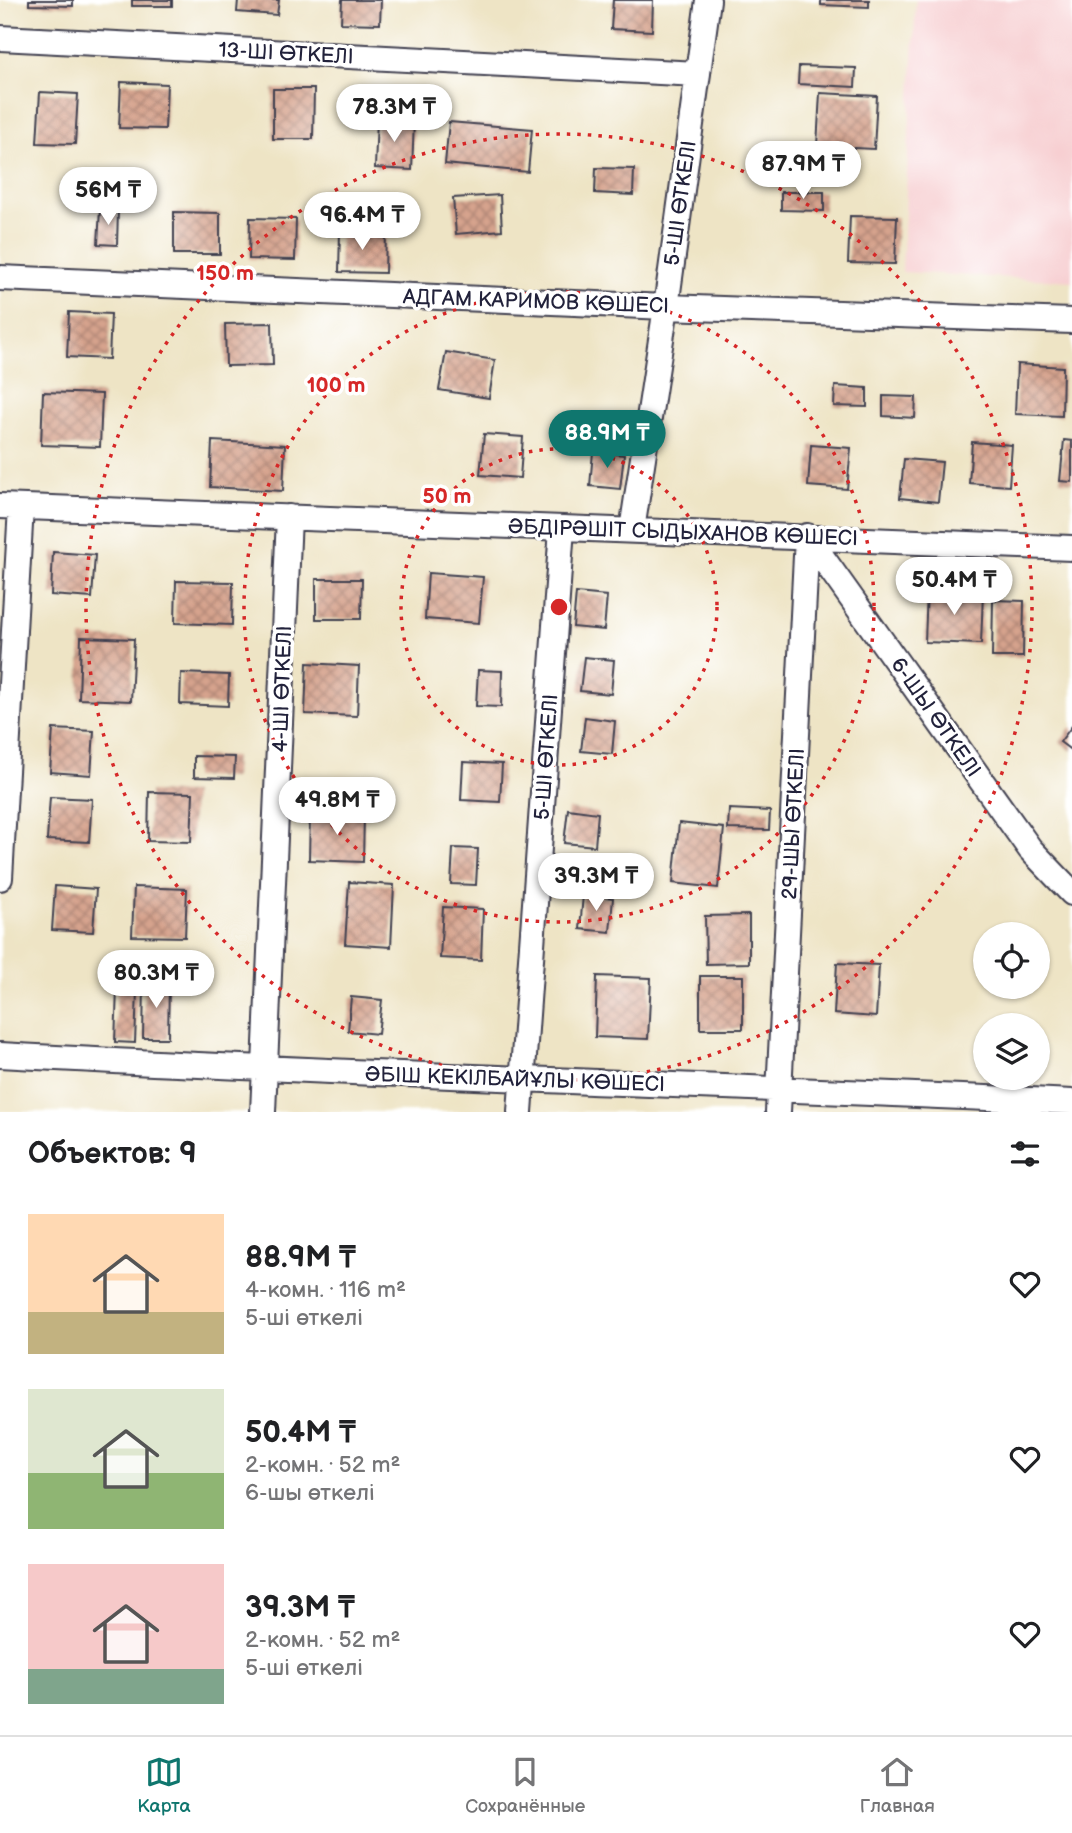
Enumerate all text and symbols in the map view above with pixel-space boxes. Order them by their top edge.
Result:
street label: 13-ШІ ӨТКЕЛІ [218,37,354,70]
pin: 78.3M ₸ [329,85,459,144]
text: 78.3M ₸ [352,93,436,121]
street label: 5-ШІ ӨТКЕЛІ [659,139,702,267]
pin: 87.9M ₸ [738,142,868,201]
text: 87.9M ₸ [761,150,845,178]
pin: 56M ₸ [59,168,157,227]
text: 56M ₸ [75,176,141,204]
pin: 96.4M ₸ [297,192,427,252]
text: 96.4M ₸ [320,201,404,229]
text: 150 m [196,261,254,286]
street label: АДГАМ КАРИМОВ КӨШЕСІ [401,284,669,319]
text: 100 m [307,373,365,398]
pin: 88.9M ₸ [542,410,672,470]
text: 88.9M ₸ [565,419,649,447]
text: 50 m [423,484,471,509]
street label: ӘБДІРӘШІТ СЫДЫХАНОВ КӨШЕСІ [508,514,858,551]
pin: 50.4M ₸ [889,558,1019,617]
text: 50.4M ₸ [912,566,996,594]
centre of rings [547,595,571,619]
street label: 4-ШІ ӨТКЕЛІ [268,625,297,753]
street label: 6-ШЫ ӨТКЕЛІ [885,653,986,782]
street label: 5-ШІ ӨТКЕЛІ [530,693,563,821]
street label: 29-ШЫ ӨТКЕЛІ [777,748,810,900]
pin: 49.8M ₸ [272,778,402,837]
text: 49.8M ₸ [295,786,379,814]
pin: 39.3M ₸ [531,853,661,913]
text: 39.3M ₸ [554,862,638,890]
map controls [973,922,1050,1090]
button: locate [973,922,1050,999]
pin: 80.3M ₸ [91,950,221,1010]
text: 80.3M ₸ [113,959,199,987]
button: layers [973,1013,1050,1090]
street label: ӘБІШ КЕКІЛБАЙҰЛЫ КӨШЕСІ [365,1062,665,1097]
icon: filters [1006,1135,1044,1173]
text: Объектов: 9 [28,1136,197,1172]
text: 88.9M ₸ [245,1240,356,1276]
icon: home [84,1242,168,1326]
icon: heart [1006,1265,1044,1303]
text: 4-комн. · 116 m² [245,1276,406,1304]
text: 5-ші өткелі [245,1304,363,1332]
text: 50.4M ₸ [245,1415,356,1451]
icon: home [84,1417,168,1501]
icon: heart [1006,1440,1044,1478]
text: 2-комн. · 52 m² [245,1451,400,1479]
text: 6-шы өткелі [245,1479,375,1507]
text: 39.3M ₸ [245,1590,355,1626]
icon: home [84,1592,168,1676]
icon: heart [1006,1615,1044,1653]
text: 2-комн. · 52 m² [245,1626,400,1654]
text: 5-ші өткелі [245,1654,363,1682]
tab: Карта [137,1753,191,1818]
tab: Сохранённые [465,1753,585,1818]
tab: Главная [860,1753,935,1818]

